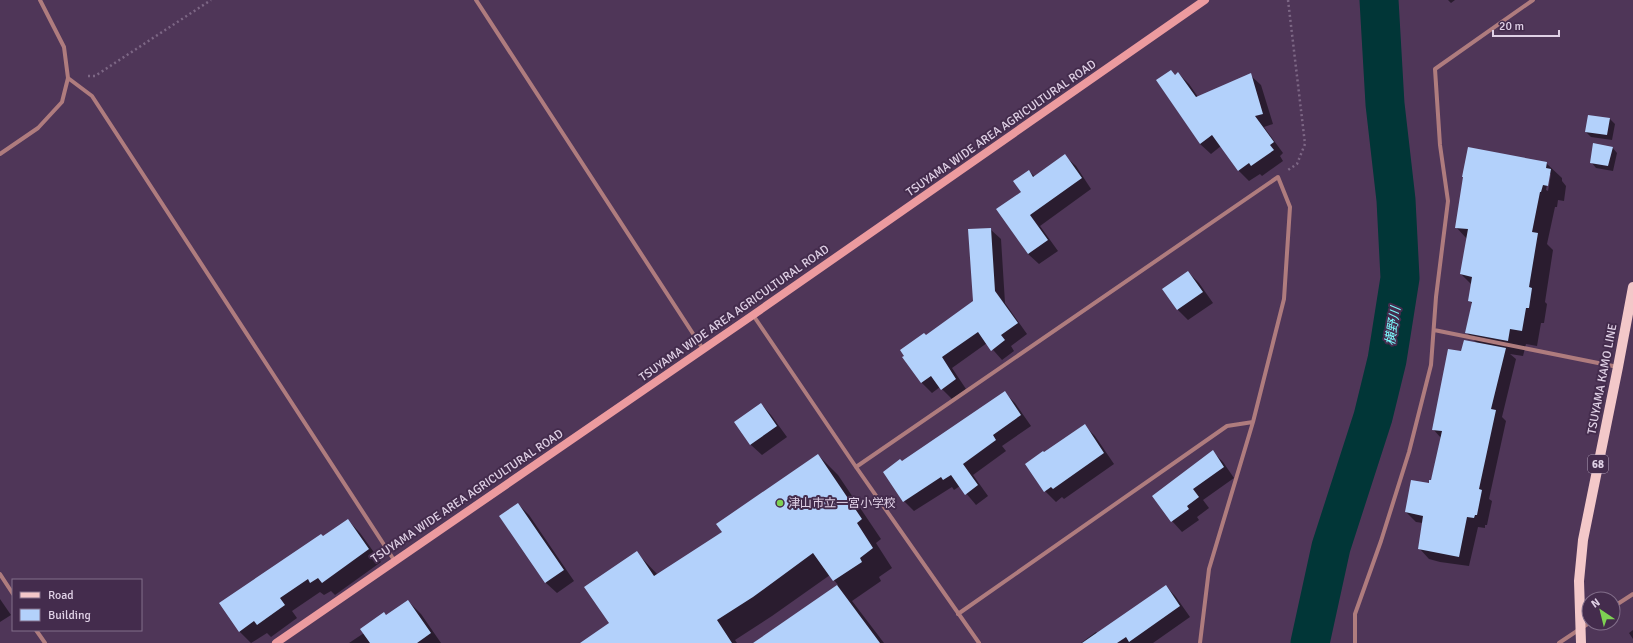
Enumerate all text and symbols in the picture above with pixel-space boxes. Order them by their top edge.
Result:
scale bar [1493,12,1559,38]
text: 20 m [1499,19,1524,34]
street label: TSUYAMA WIDE AREA AGRICULTURAL ROAD [903,57,1099,200]
street label: TSUYAMA WIDE AREA AGRICULTURAL ROAD [636,242,832,385]
water label: 横野川 [1382,304,1404,347]
street label: TSUYAMA KAMO LINE [1584,322,1621,436]
street label: TSUYAMA WIDE AREA AGRICULTURAL ROAD [368,426,566,566]
road number: 68 [1588,455,1608,473]
place label: 津山市立一宮小学校 [788,496,896,511]
marker: 津山市立一宮小学校 [775,498,785,508]
legend [12,579,142,631]
text: Road [48,588,74,603]
north arrow [1581,591,1621,631]
text: N [1589,596,1602,611]
text: Building [48,608,91,623]

